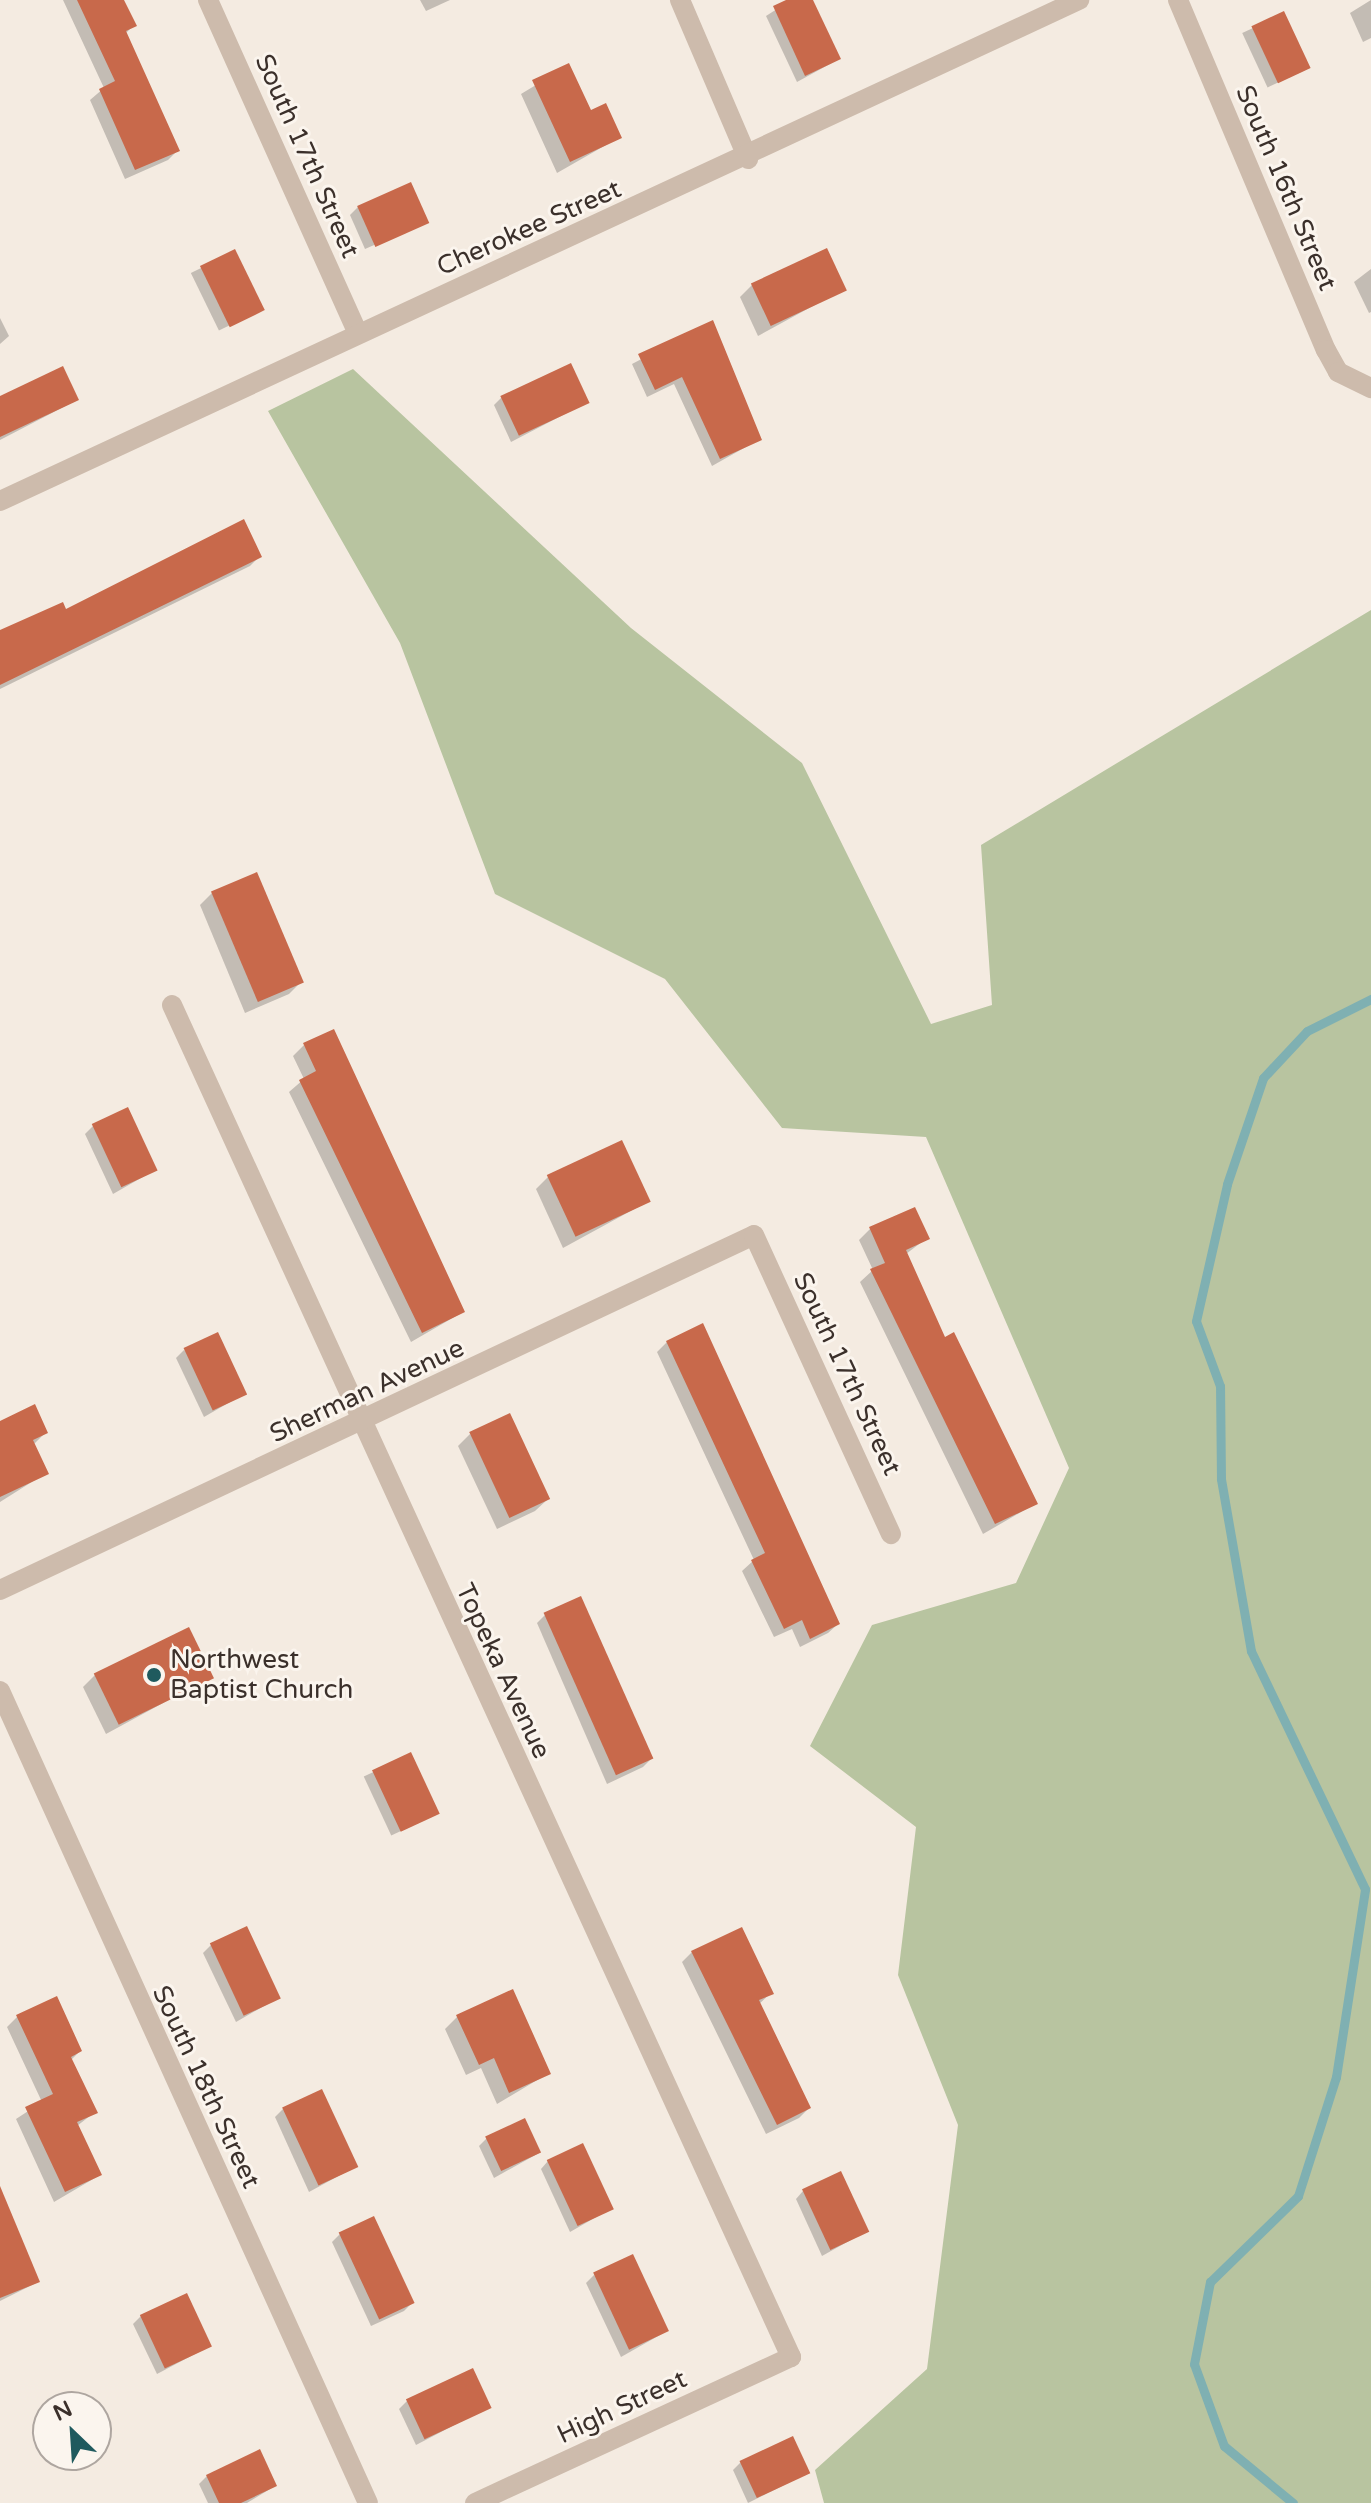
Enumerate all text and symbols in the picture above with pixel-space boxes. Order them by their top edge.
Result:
street label: South 17th Street [248,49,366,263]
street label: South 16th Street [1229,81,1343,295]
street label: Cherokee Street [432,173,626,283]
street label: South 17th Street [786,1268,908,1480]
street label: Sherman Avenue [265,1332,469,1450]
street label: Topeka Avenue [449,1579,557,1763]
place label: Northwest Baptist Church [170,1644,353,1706]
marker: Northwest Baptist Church [145,1666,163,1684]
street label: South 18th Street [145,1981,267,2193]
street label: High Street [552,2363,692,2451]
north arrow [32,2391,112,2471]
text: N [49,2396,76,2427]

